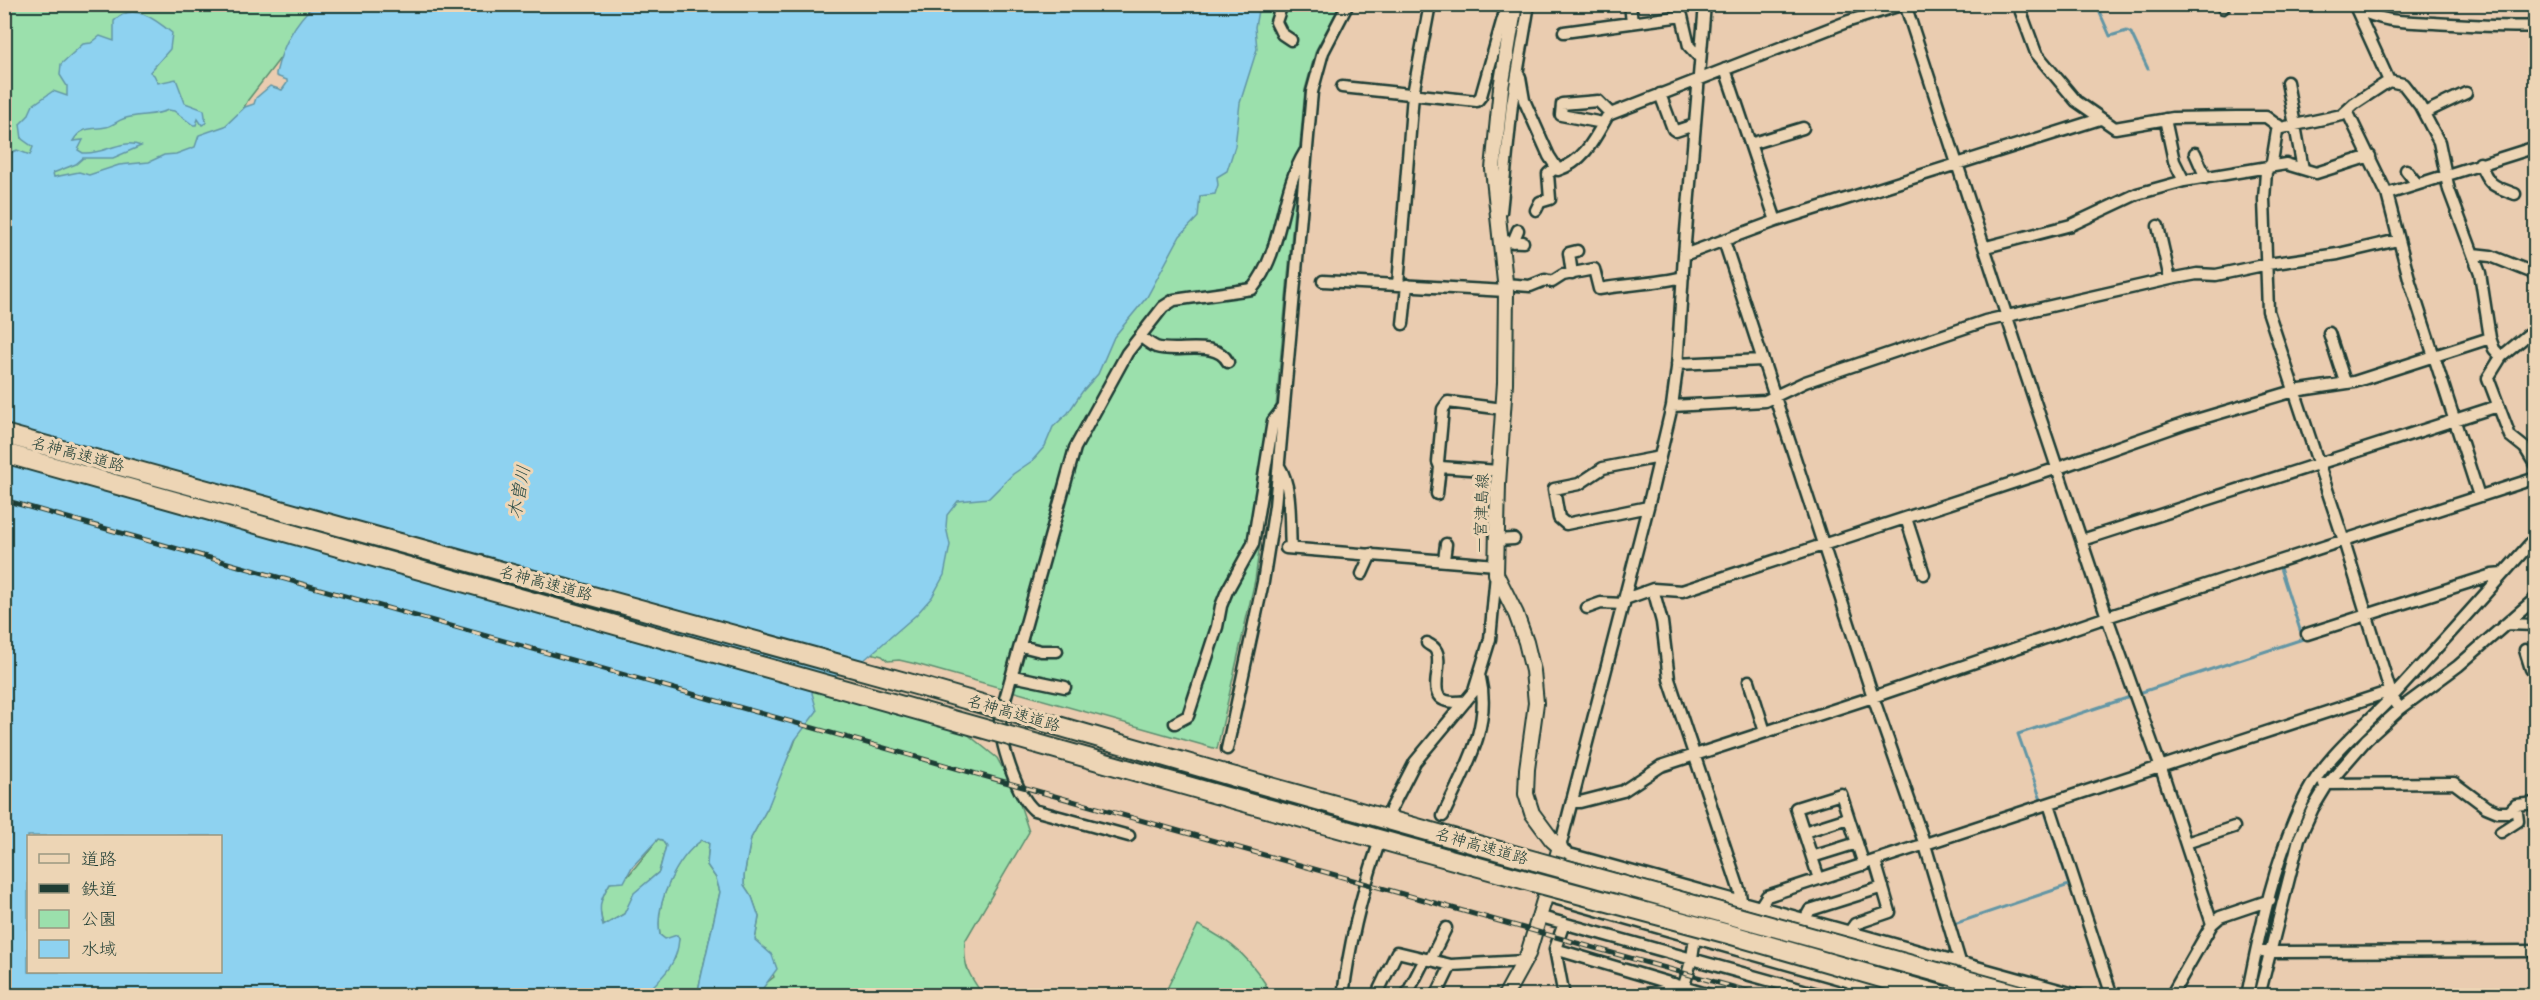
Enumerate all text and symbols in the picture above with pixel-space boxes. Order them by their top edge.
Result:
street label: 名神高速道路 [28,428,128,480]
water label: 木曽川 [498,462,540,522]
street label: 一宮津島線 [1465,473,1497,553]
street label: 名神高速道路 [496,557,596,609]
street label: 名神高速道路 [964,686,1064,740]
street label: 名神高速道路 [1432,819,1532,873]
legend [27,835,222,973]
text: 道路 [81,843,117,875]
text: 鉄道 [81,873,117,905]
text: 公園 [81,903,117,935]
text: 水域 [81,933,117,965]

